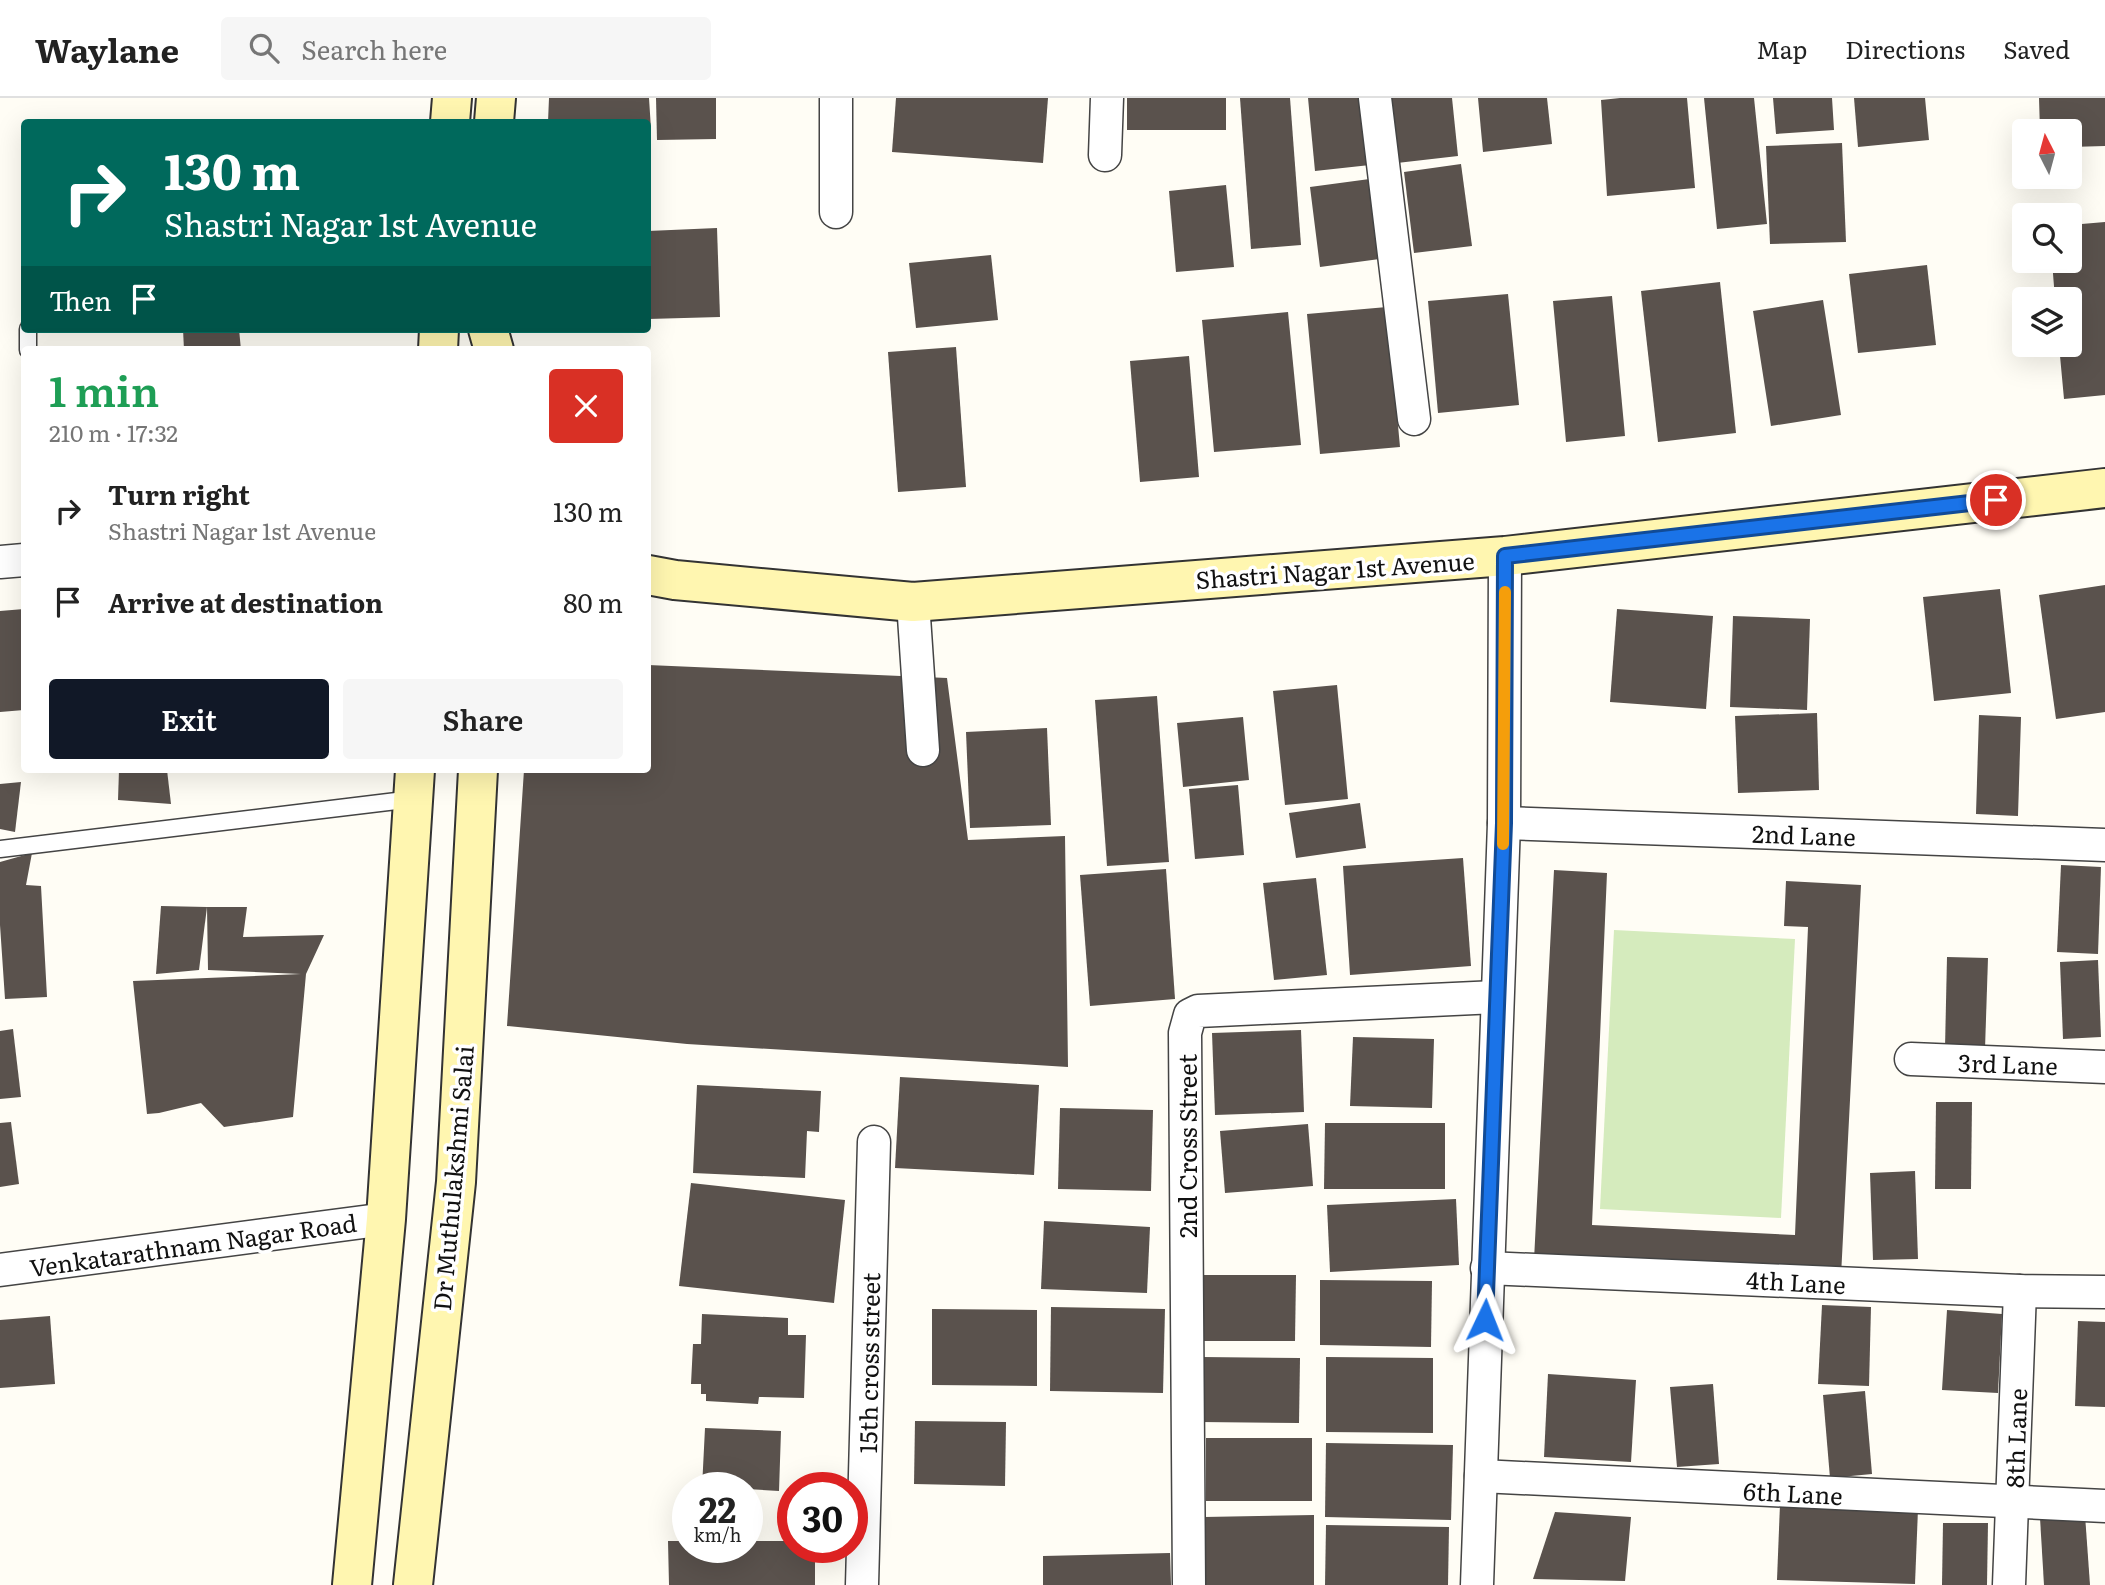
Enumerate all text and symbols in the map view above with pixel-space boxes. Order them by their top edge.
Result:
search box [221,17,711,80]
text: Waylane [35,24,179,73]
icon: search [245,29,283,67]
text: Search here [301,29,447,68]
text: Map [1756,31,1807,66]
text: Directions [1845,31,1965,66]
text: Saved [2003,31,2070,66]
north arrow [2012,119,2082,189]
map controls [2012,119,2082,357]
text: 130 m [164,132,300,205]
icon: right [49,147,140,238]
text: Shastri Nagar 1st Avenue [164,199,537,247]
button: search [2012,203,2082,273]
text: Then [49,280,111,319]
icon: arrive [125,280,163,318]
button: layers [2012,287,2082,357]
text: 1 min [49,358,159,420]
button: close [549,369,623,443]
text: 210 m · 17:32 [49,415,178,449]
pin [1966,470,2026,530]
text: Turn right [108,474,250,513]
icon: arrive [1977,481,2015,519]
text: 130 m [553,491,623,530]
icon: right [49,492,87,530]
text: Shastri Nagar 1st Avenue [108,513,376,547]
street label: Shastri Nagar 1st Avenue [1194,542,1476,596]
text: Arrive at destination [108,582,383,621]
text: 80 m [563,582,623,621]
icon: arrive [49,583,87,621]
button: Exit [49,679,329,759]
button: Share [343,679,623,759]
street label: 2nd Lane [1752,815,1856,853]
street label: Dr Muthulakshmi Salai [423,1044,481,1312]
street label: 3rd Lane [1958,1044,2058,1082]
street label: 2nd Cross Street [1169,1054,1204,1238]
street label: Venkatarathnam Nagar Road [27,1204,359,1284]
street label: 4th Lane [1745,1261,1847,1301]
street label: 15th cross street [849,1272,887,1454]
position arrow [1448,1283,1522,1357]
street label: 8th Lane [1996,1388,2034,1488]
speed limit sign: 30 [777,1472,868,1563]
street label: 6th Lane [1742,1472,1844,1512]
text: 22 [699,1482,736,1534]
text: km/h [694,1521,741,1548]

